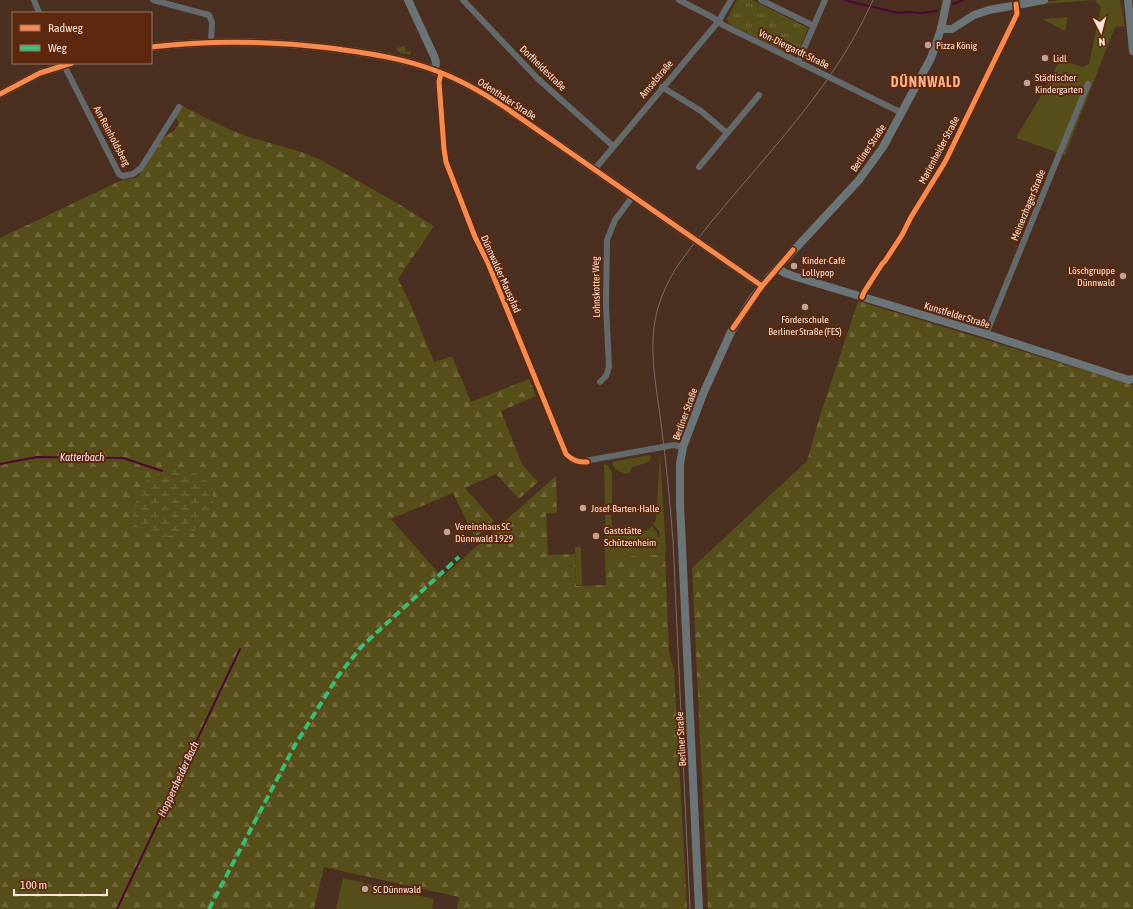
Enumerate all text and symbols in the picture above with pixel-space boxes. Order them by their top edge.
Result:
legend [12,12,152,64]
north arrow [1081,12,1121,52]
text: Radweg [48,21,84,35]
street label: Von-Diergardt-Straße [757,27,832,71]
text: N [1098,36,1106,48]
marker: Pizza König [923,40,933,50]
place label: Pizza König [936,40,978,51]
text: Weg [48,41,68,55]
street label: Dorfheidestraße [518,43,569,93]
marker: Lidl [1040,53,1050,63]
place label: Lidl [1053,53,1067,64]
street label: Amselstraße [637,58,675,100]
place label: Städtischer Kindergarten [1035,72,1083,95]
district label: DÜNNWALD [891,74,961,90]
street label: Odenthaler Straße [476,76,539,122]
marker: Städtischer Kindergarten [1022,78,1032,88]
street label: Am Reinholdsberg [91,104,133,169]
street label: Marienheider Straße [917,114,962,186]
street label: Berliner Straße [848,122,888,174]
street label: Meinerzhager Straße [1009,167,1047,242]
street label: Dünnwalder Mauspfad [479,234,523,315]
place label: Kinder-Café Lollypop [802,255,846,278]
street label: Lohnskotter Weg [590,256,602,318]
marker: Kinder-Café Lollypop [789,261,799,271]
place label: Löschgruppe Dünnwald [1068,265,1115,288]
marker: Löschgruppe Dünnwald [1118,271,1128,281]
street label: Kunstfelder Straße [923,300,992,330]
marker: Förderschule Berliner Straße (FES) [800,302,810,312]
place label: Förderschule Berliner Straße (FES) [768,314,842,337]
street label: Berliner Straße [670,386,700,442]
water label: Katterbach [60,451,105,463]
marker: Josef-Barten-Halle [578,503,588,513]
place label: Josef-Barten-Halle [591,503,660,514]
place label: Vereinshaus SC Dünnwald 1929 [455,521,513,544]
place label: Gaststätte Schützenheim [604,525,656,548]
marker: Vereinshaus SC Dünnwald 1929 [442,527,452,537]
marker: Gaststätte Schützenheim [591,531,601,541]
street label: Berliner Straße [674,711,688,767]
water label: Hoppersheider Bach [155,739,201,819]
scale bar [14,871,107,897]
text: 100 m [20,878,47,892]
marker: SC Dünnwald [360,884,370,894]
place label: SC Dünnwald [373,884,421,895]

